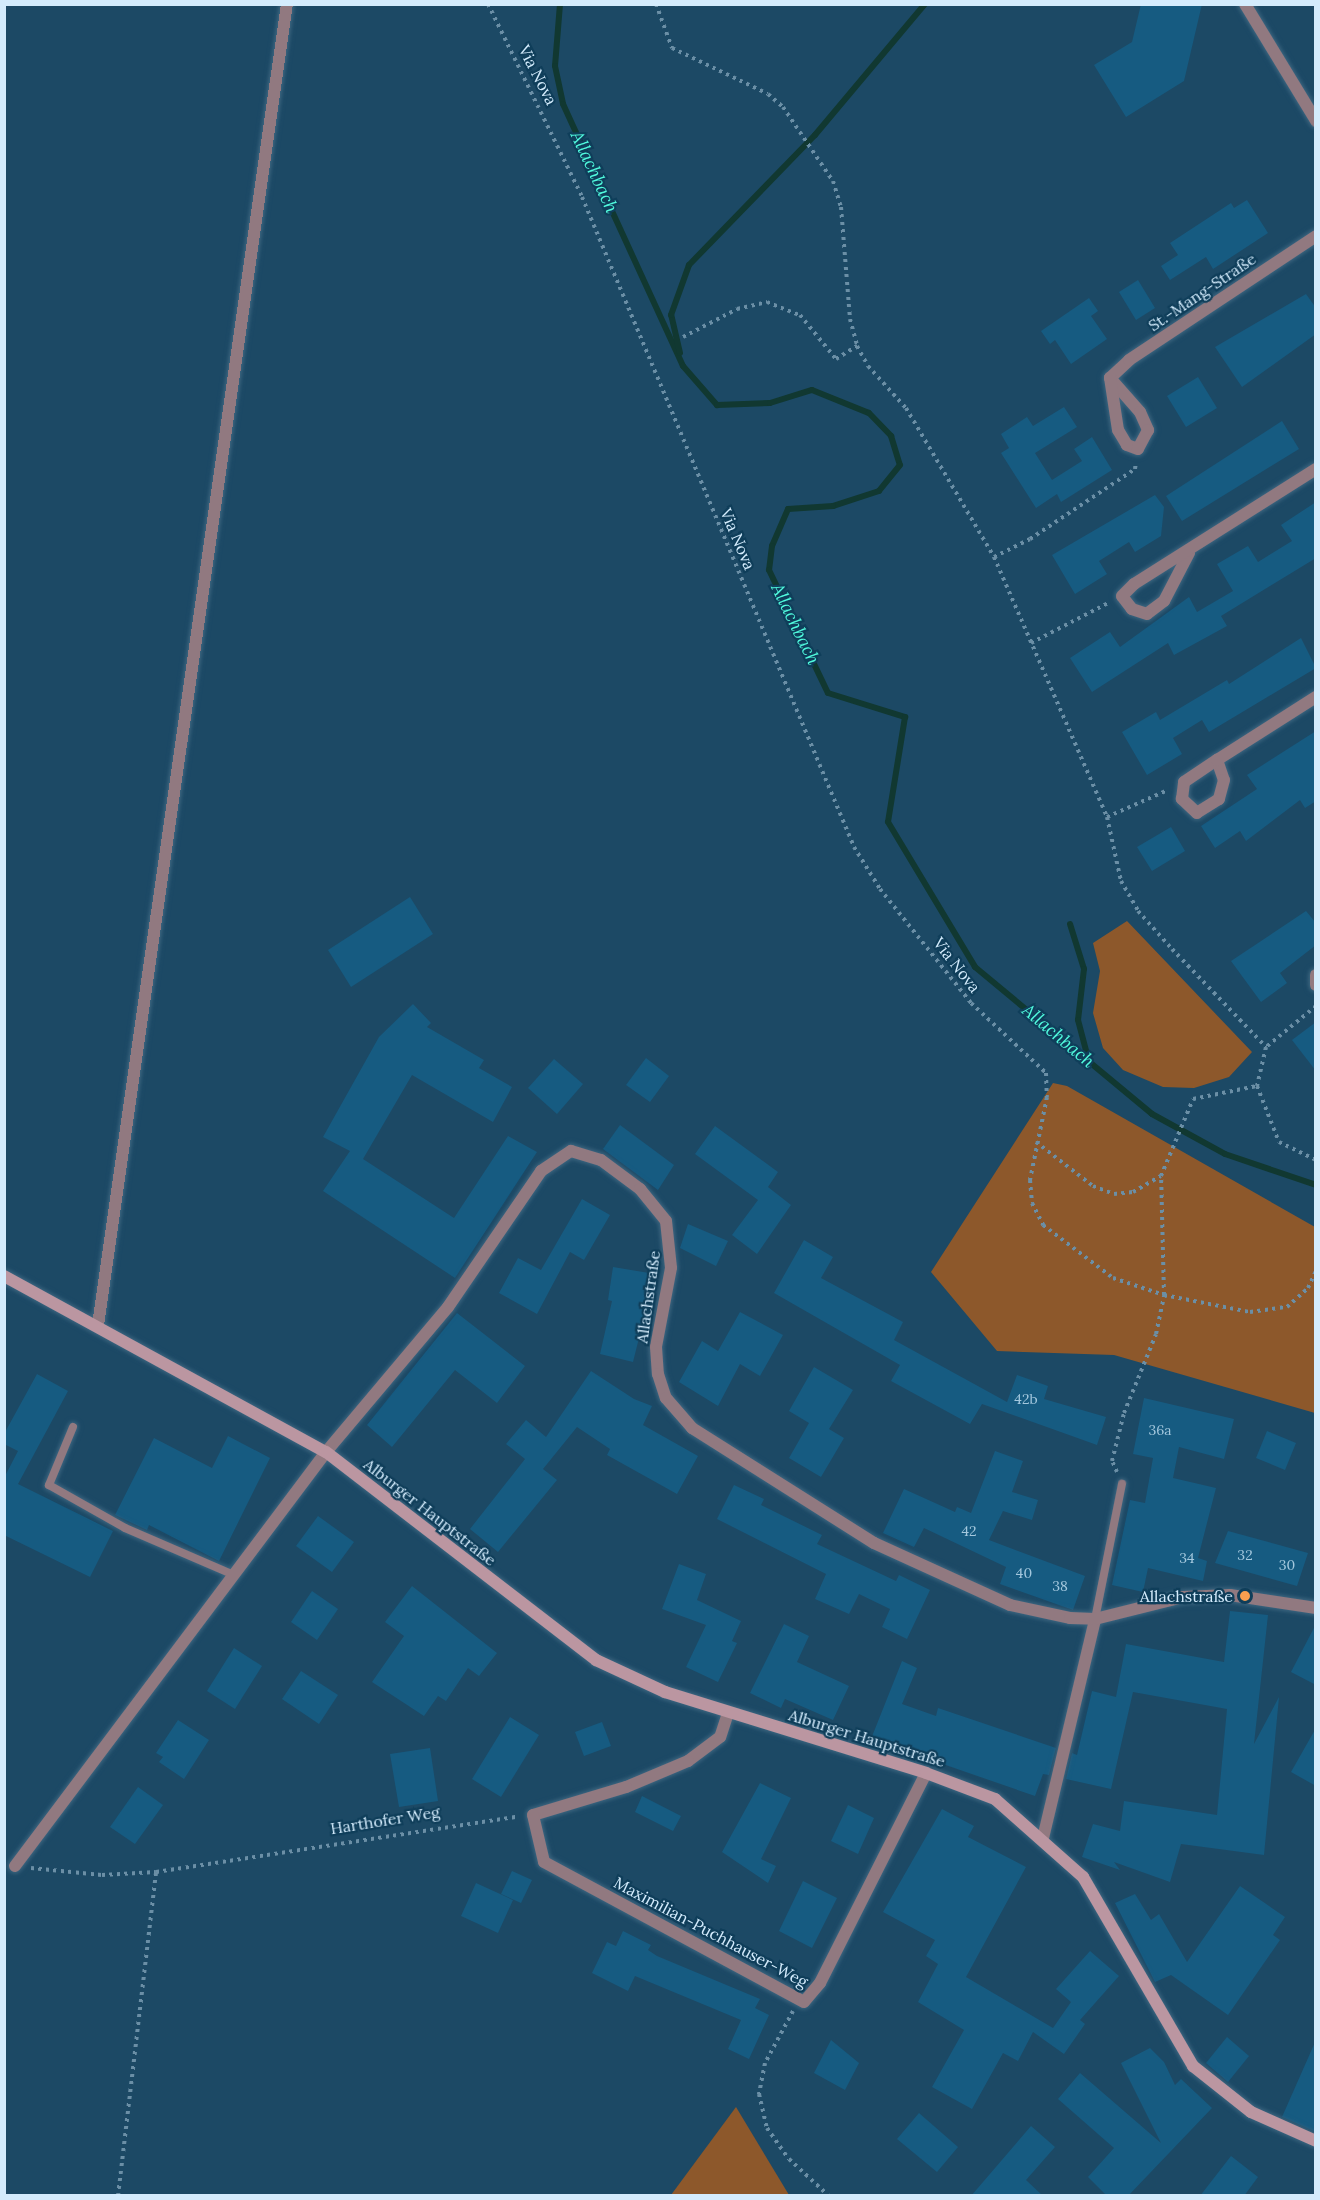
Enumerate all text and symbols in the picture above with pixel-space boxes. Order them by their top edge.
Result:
street label: Via Nova [515,42,561,108]
water label: Allachbach [566,128,622,216]
street label: St.-Mang-Straße [1145,249,1259,335]
street label: Via Nova [717,505,759,573]
water label: Allachbach [766,580,824,668]
street label: Via Nova [930,934,984,996]
water label: Allachbach [1017,999,1099,1073]
street label: Allachstraße [632,1249,664,1345]
house number: 42b [1014,1391,1038,1407]
house number: 36a [1148,1422,1172,1438]
street label: Alburger Hauptstraße [360,1454,500,1570]
house number: 42 [961,1523,977,1539]
house number: 32 [1237,1547,1253,1563]
house number: 34 [1179,1550,1195,1566]
house number: 30 [1279,1557,1295,1573]
house number: 40 [1016,1565,1032,1581]
house number: 38 [1052,1578,1068,1594]
place label: Allachstraße [1140,1586,1233,1606]
marker: Allachstraße [1238,1589,1252,1603]
street label: Alburger Hauptstraße [786,1705,948,1771]
street label: Harthofer Weg [329,1802,441,1838]
street label: Maximilian-Puchhauser-Weg [611,1873,811,1991]

